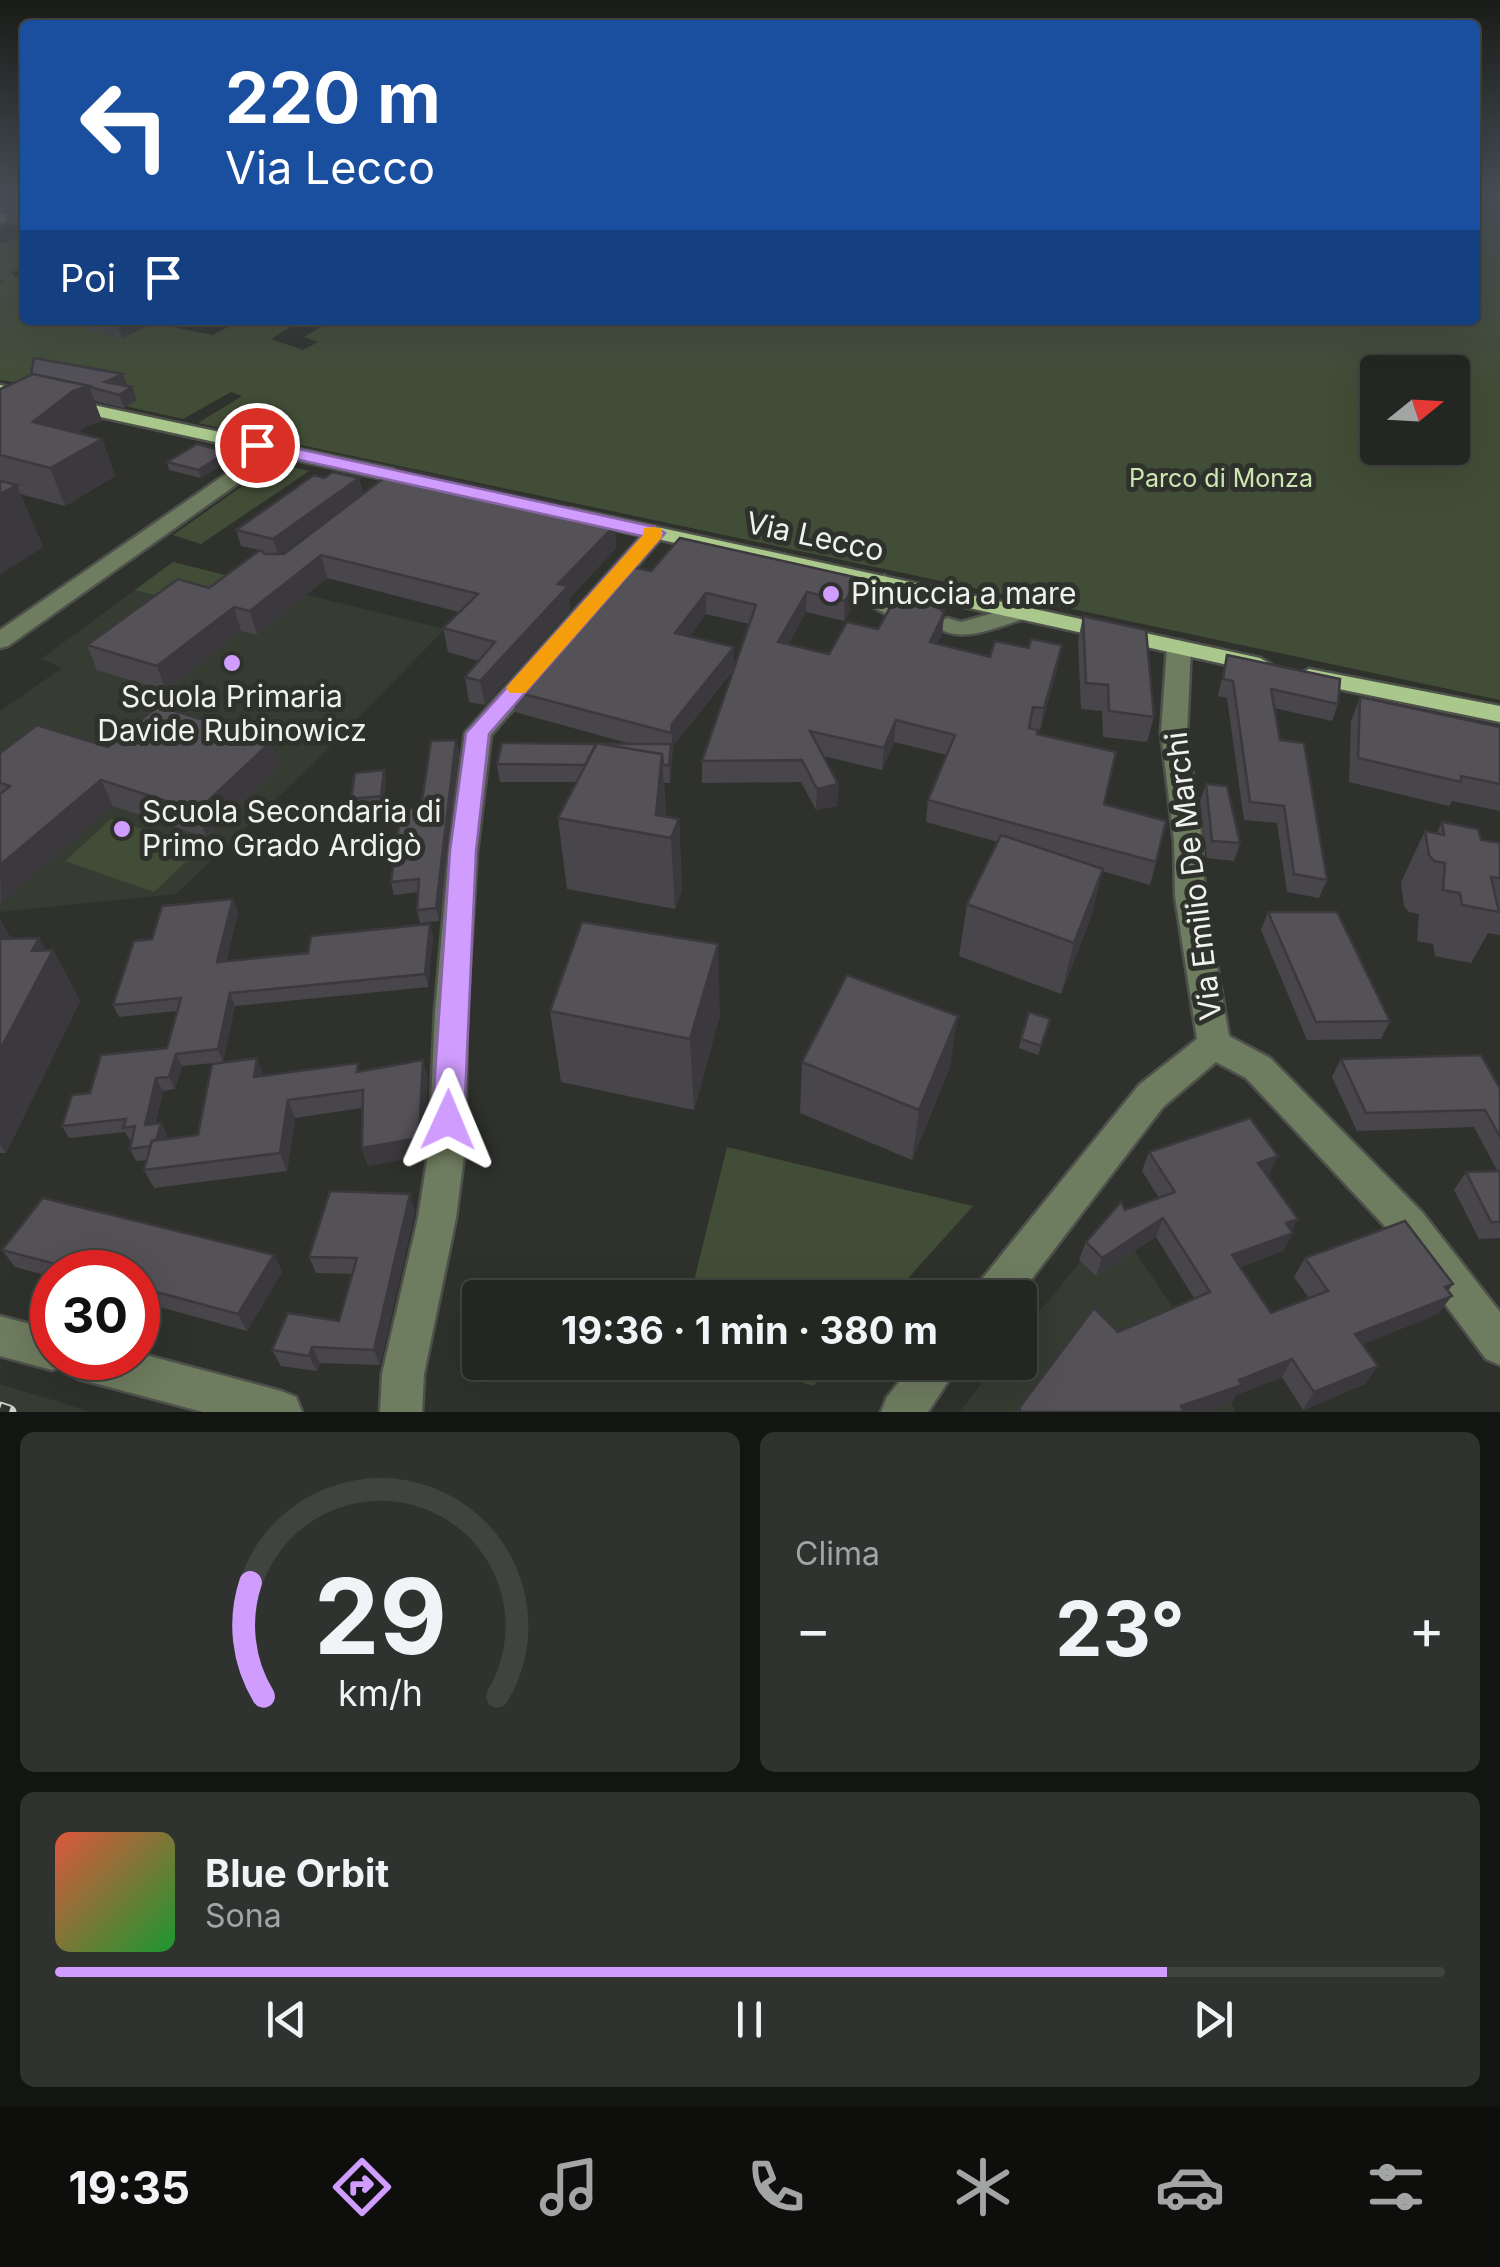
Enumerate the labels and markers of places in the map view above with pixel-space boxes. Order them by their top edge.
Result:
pin [215,403,300,488]
place label: Pinuccia a mare [851,575,1076,611]
marker: Pinuccia a mare [820,583,842,605]
marker: Scuola Primaria Davide Rubinowicz [221,652,243,674]
place label: Scuola Primaria Davide Rubinowicz [97,678,367,748]
place label: Scuola Secondaria di Primo Grado Ardigò [142,793,441,863]
marker: Scuola Secondaria di Primo Grado Ardigò [111,818,133,840]

